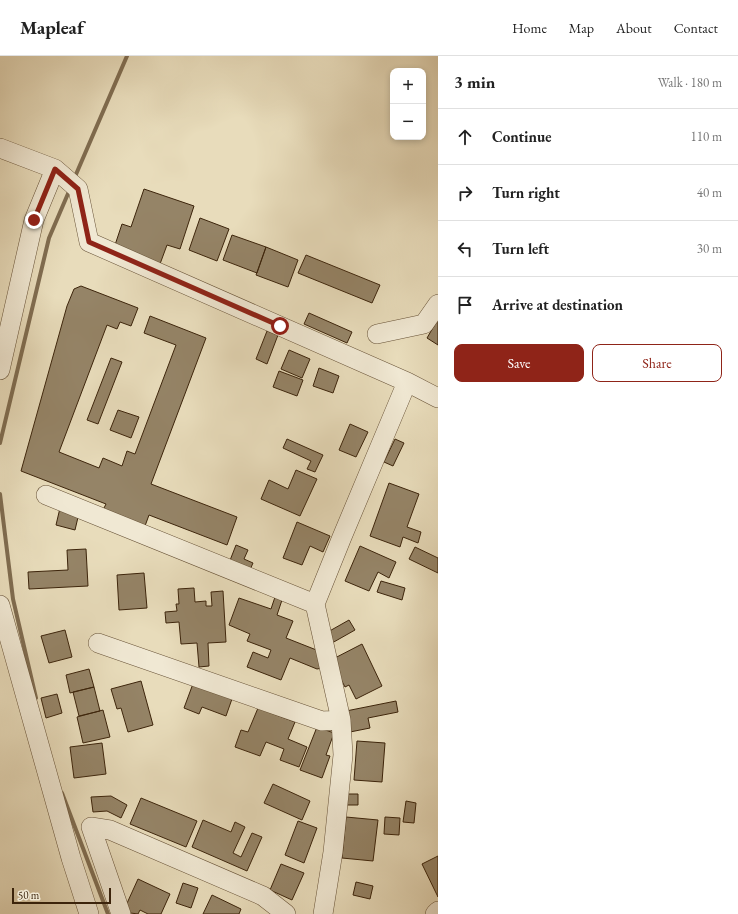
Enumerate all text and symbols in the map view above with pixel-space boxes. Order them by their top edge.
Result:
text: Mapleaf [20,15,84,40]
text: Home [512,19,547,37]
text: Map [569,19,594,37]
text: About [616,19,652,37]
text: Contact [674,19,718,37]
map controls [390,68,426,140]
button: + [390,68,426,104]
text: 3 min [454,71,495,93]
text: Walk · 180 m [658,74,722,91]
button: − [390,104,426,140]
icon: ahead [454,126,476,148]
text: Continue [492,127,552,146]
text: 110 m [691,128,722,145]
icon: right [454,182,476,204]
text: Turn right [492,183,560,202]
text: 40 m [697,184,722,201]
route end [25,211,43,229]
icon: left [454,238,476,260]
text: Turn left [492,239,549,258]
text: 30 m [697,240,722,257]
icon: arrive [454,294,476,316]
text: Arrive at destination [492,295,623,314]
route start [271,317,289,335]
button: Save [454,344,584,382]
button: Share [592,344,722,382]
scale bar [12,886,111,905]
text: 50 m [18,888,39,902]

